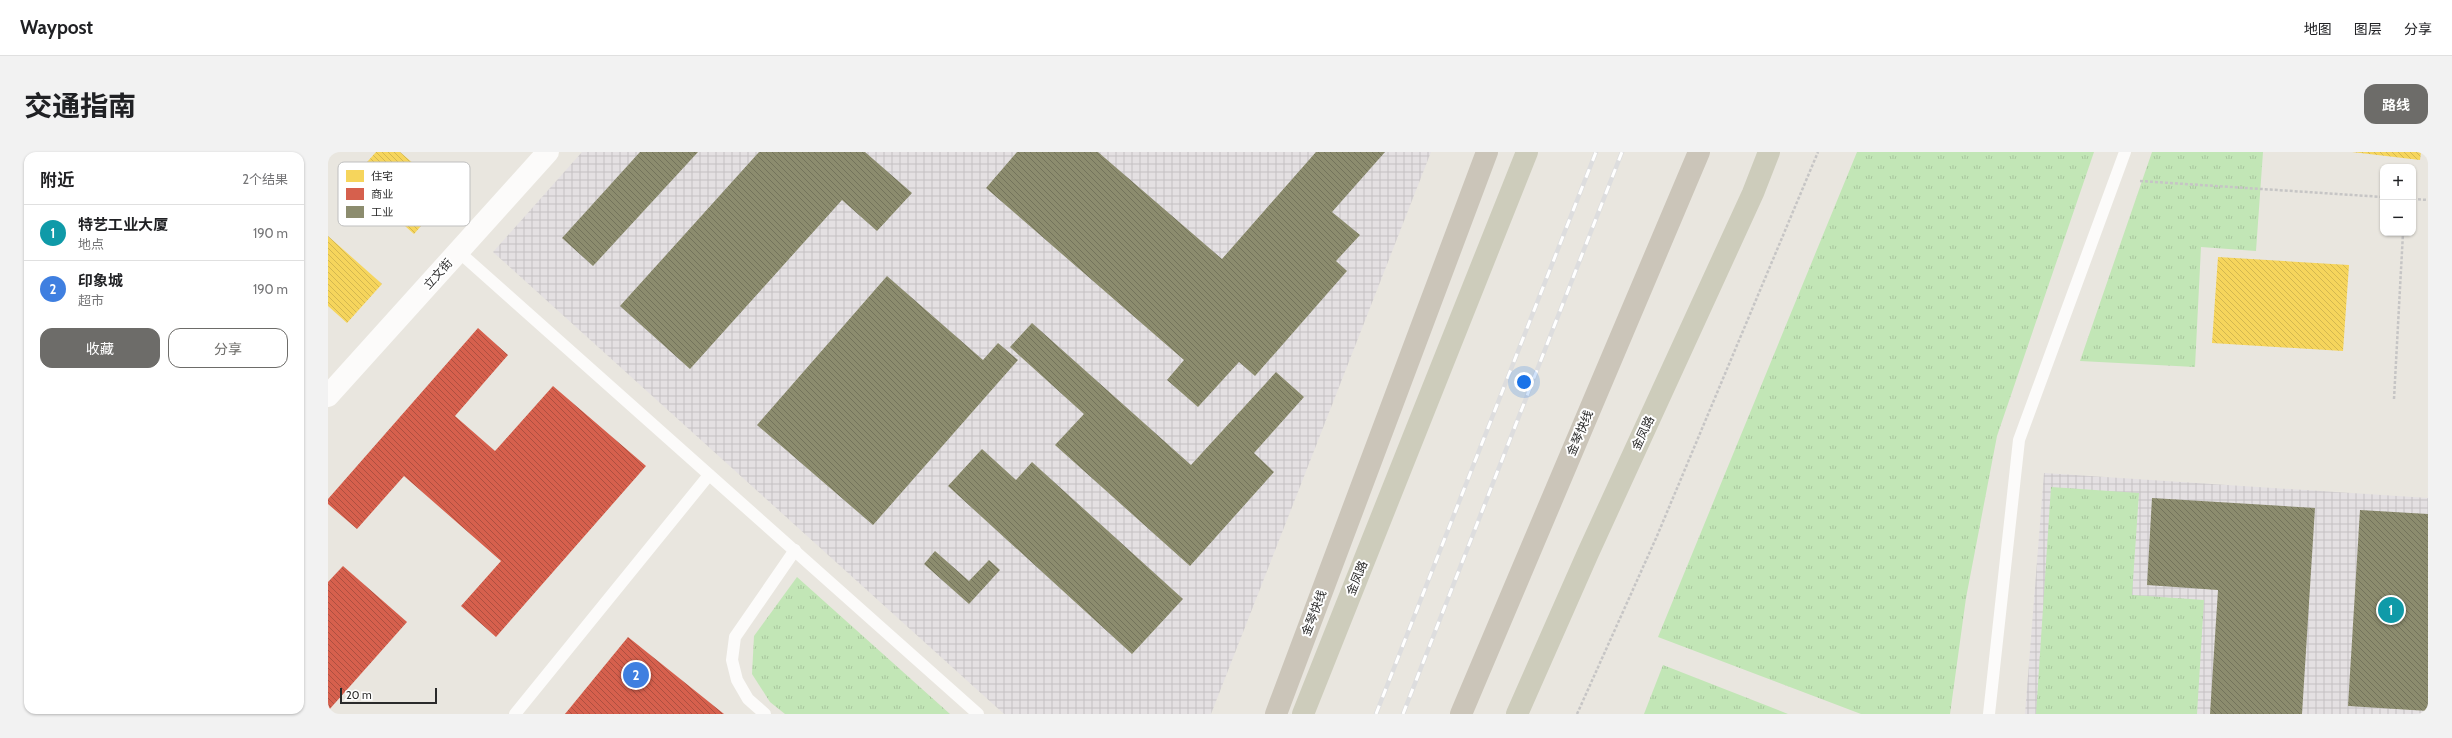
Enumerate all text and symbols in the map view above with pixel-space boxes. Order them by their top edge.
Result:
text: Waypost [20,16,93,39]
text: 地图 [2304,20,2332,38]
text: 图层 [2354,20,2382,38]
text: 分享 [2404,20,2432,38]
button: 路线 [2364,84,2428,124]
text: 交通指南 [24,89,136,123]
legend [338,162,470,226]
map controls [2380,164,2416,236]
button: + [2380,164,2416,200]
text: 住宅 [371,169,393,183]
text: 附近 [40,170,74,190]
text: 2个结果 [242,171,288,187]
text: 商业 [371,187,393,201]
button: − [2380,200,2416,236]
text: 工业 [371,205,393,219]
text: 特艺工业大厦 [78,216,168,234]
text: 1 [51,225,55,241]
text: 190 m [253,225,288,241]
text: 地点 [78,236,104,252]
street label: 立文街 [420,255,455,292]
text: 印象城 [78,272,123,290]
text: 2 [50,281,56,297]
text: 190 m [253,281,288,297]
text: 超市 [78,292,104,308]
button: 收藏 [40,328,160,368]
button: 分享 [168,328,288,368]
your location [1514,372,1534,392]
street label: 金琴快线 [1563,408,1596,458]
street label: 金凤路 [1628,413,1657,452]
street label: 金凤路 [1343,558,1370,597]
street label: 金琴快线 [1298,588,1329,638]
pin: 1 [2378,595,2404,625]
pin: 2 [623,660,649,690]
scale bar [340,686,437,705]
text: 20 m [346,688,372,702]

